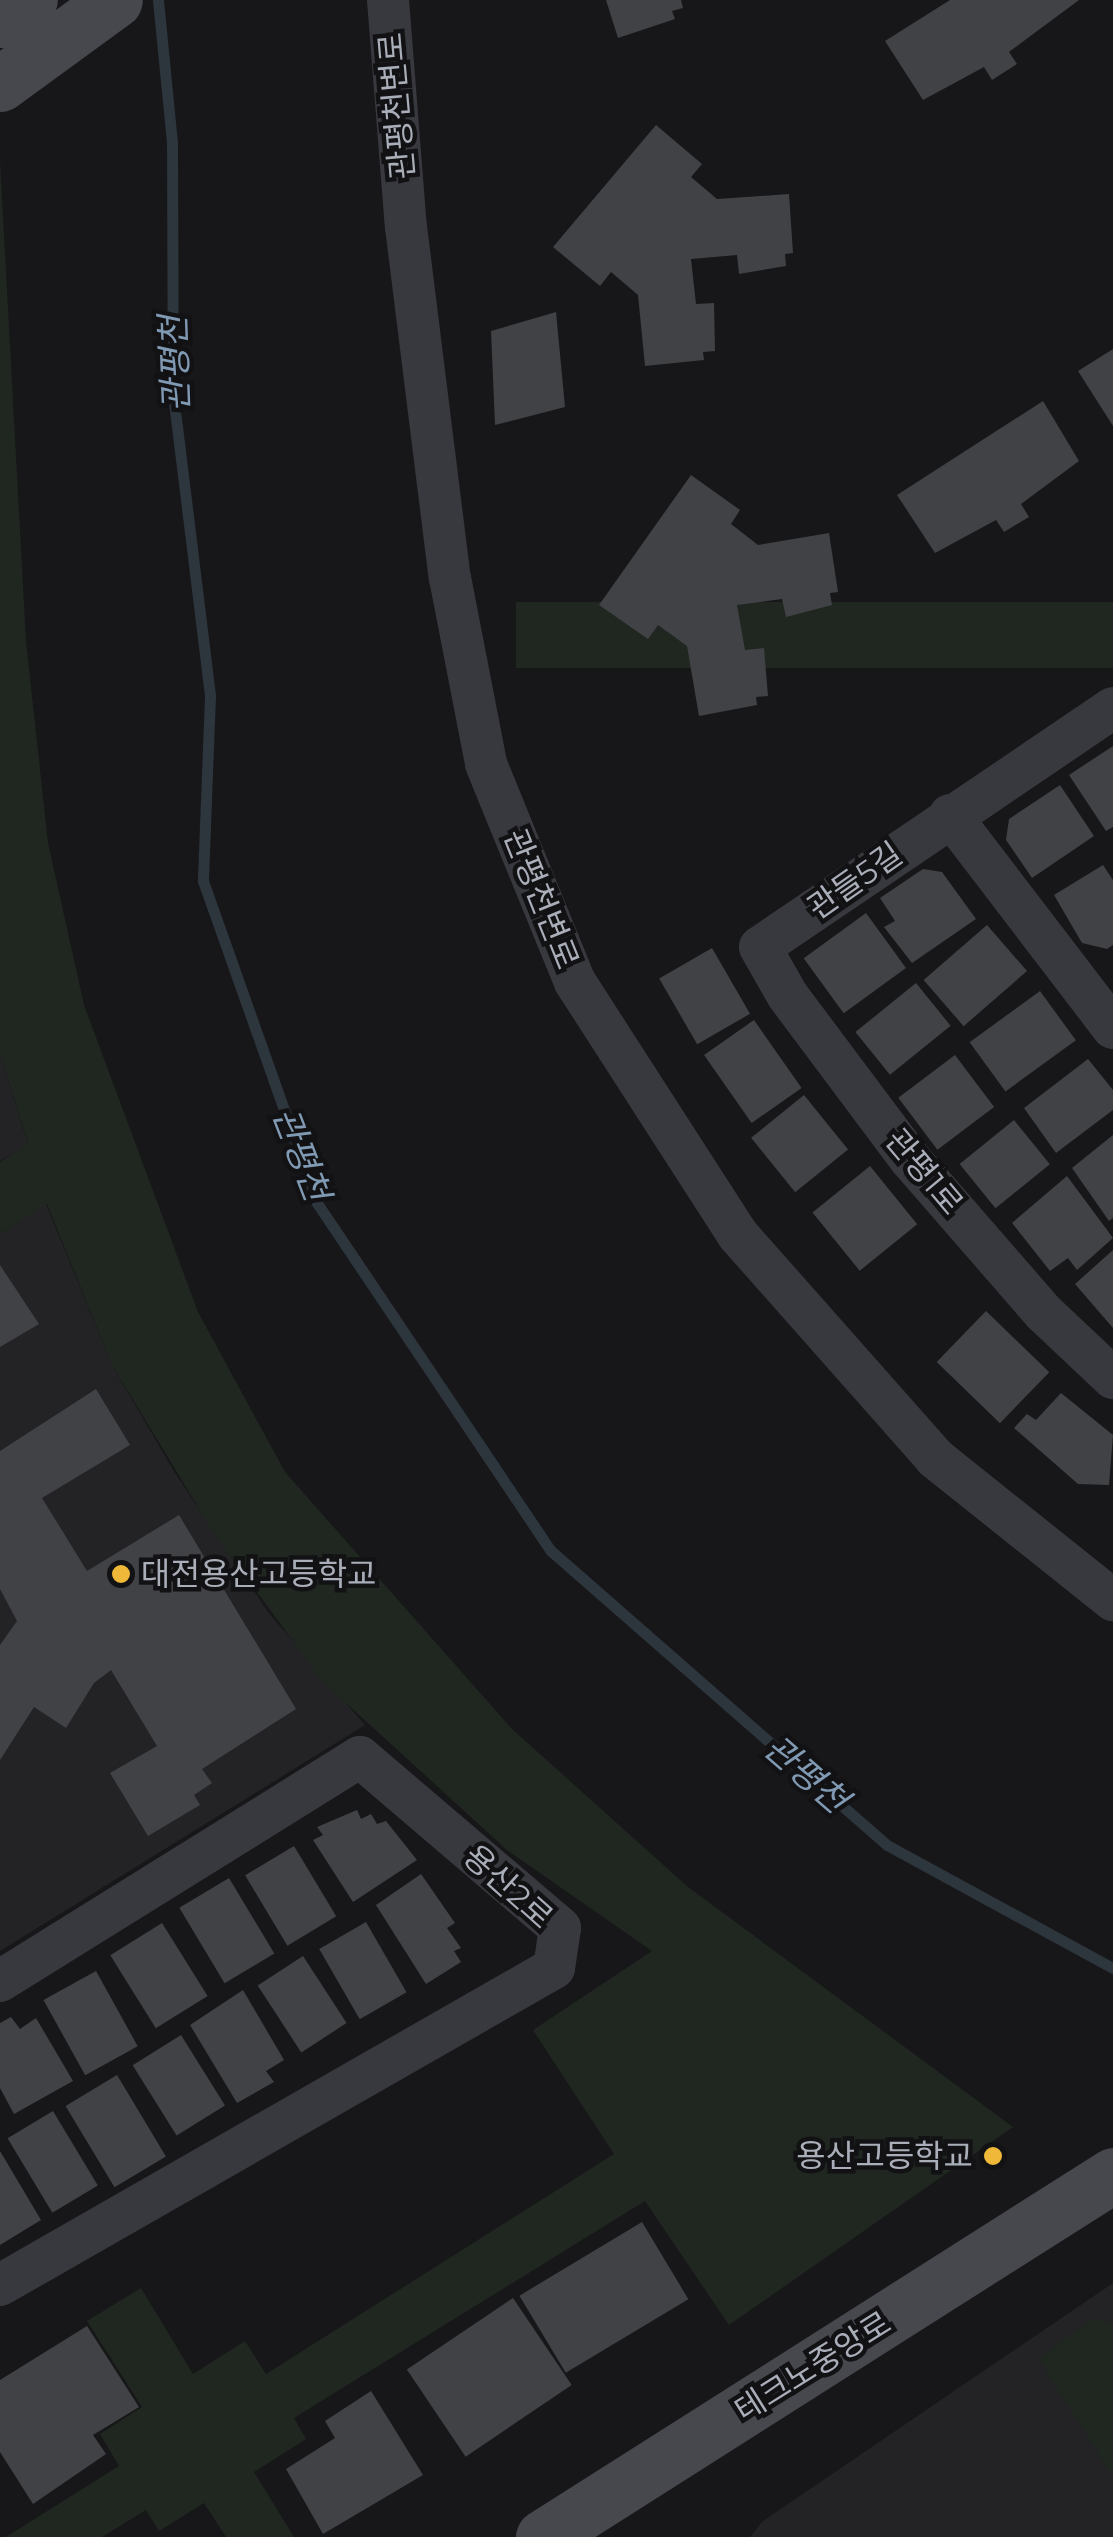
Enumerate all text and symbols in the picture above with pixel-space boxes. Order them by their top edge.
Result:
street label: 관평천변로 [371,31,423,181]
water label: 관평천 [152,315,198,413]
street label: 관평천변로 [496,824,586,974]
street label: 관들5길 [800,835,910,927]
water label: 관평천 [264,1101,338,1207]
street label: 관평1로 [877,1121,971,1223]
place label: 대전용산고등학교 [141,1555,377,1593]
marker: 대전용산고등학교 [110,1563,132,1585]
water label: 관평천 [756,1726,856,1822]
street label: 용산2로 [456,1837,560,1937]
place label: 용산고등학교 [796,2137,973,2175]
marker: 용산고등학교 [982,2145,1004,2167]
street label: 테크노중앙로 [728,2304,898,2430]

